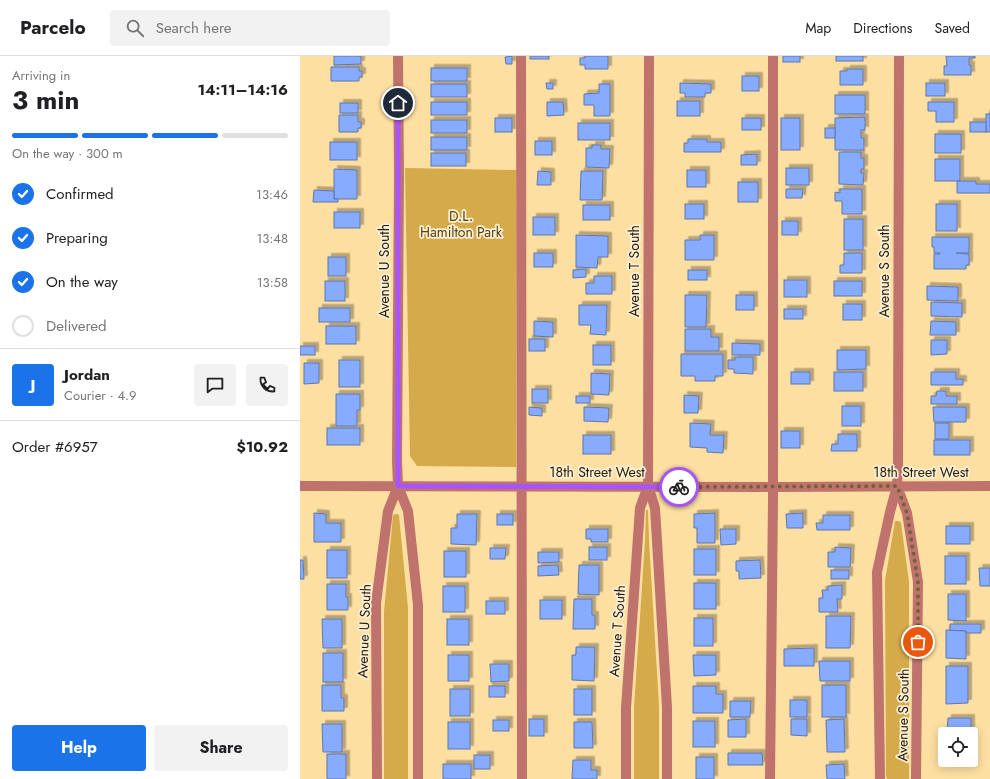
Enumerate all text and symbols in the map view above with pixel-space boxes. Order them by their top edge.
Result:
search box [110,10,390,46]
text: Parcelo [20,14,86,41]
icon: search [124,17,146,39]
text: Search here [156,17,232,39]
text: Map [805,18,831,38]
text: Directions [853,18,913,38]
text: Saved [935,18,970,38]
text: Arriving in [12,66,70,85]
text: 14:11–14:16 [197,79,288,101]
text: 3 min [12,81,79,119]
pin [381,86,415,120]
icon: home [387,92,409,114]
text: On the way · 300 m [12,144,123,163]
icon: check [12,183,34,205]
text: Confirmed [46,183,114,205]
text: 13:46 [256,185,288,204]
park label: D.L. Hamilton Park [420,206,503,242]
street label: Avenue U South [374,224,394,318]
street label: Avenue S South [874,224,894,318]
street label: Avenue T South [624,225,644,317]
icon: check [12,227,34,249]
text: Preparing [46,227,108,249]
text: 13:48 [256,229,288,248]
icon: check [12,271,34,293]
text: On the way [46,271,118,293]
text: 13:58 [257,273,288,292]
text: Delivered [46,315,107,337]
text: Jordan [64,364,110,386]
button: chat [194,364,236,406]
button: phone [246,364,288,406]
text: J [31,374,35,396]
text: Courier · 4.9 [64,386,137,405]
text: Order #6957 [12,436,98,458]
text: $10.92 [236,436,288,458]
street label: 18th Street West [549,462,645,482]
street label: 18th Street West [873,462,969,482]
courier [659,467,699,507]
icon: bike [668,476,690,498]
street label: Avenue U South [352,584,376,678]
street label: Avenue T South [604,584,630,678]
pin [901,625,935,659]
icon: bag [907,631,929,653]
street label: Avenue S South [892,668,914,762]
button: Help [12,725,146,771]
button: Share [154,725,288,771]
map controls [938,727,978,767]
button: locate [938,727,978,767]

